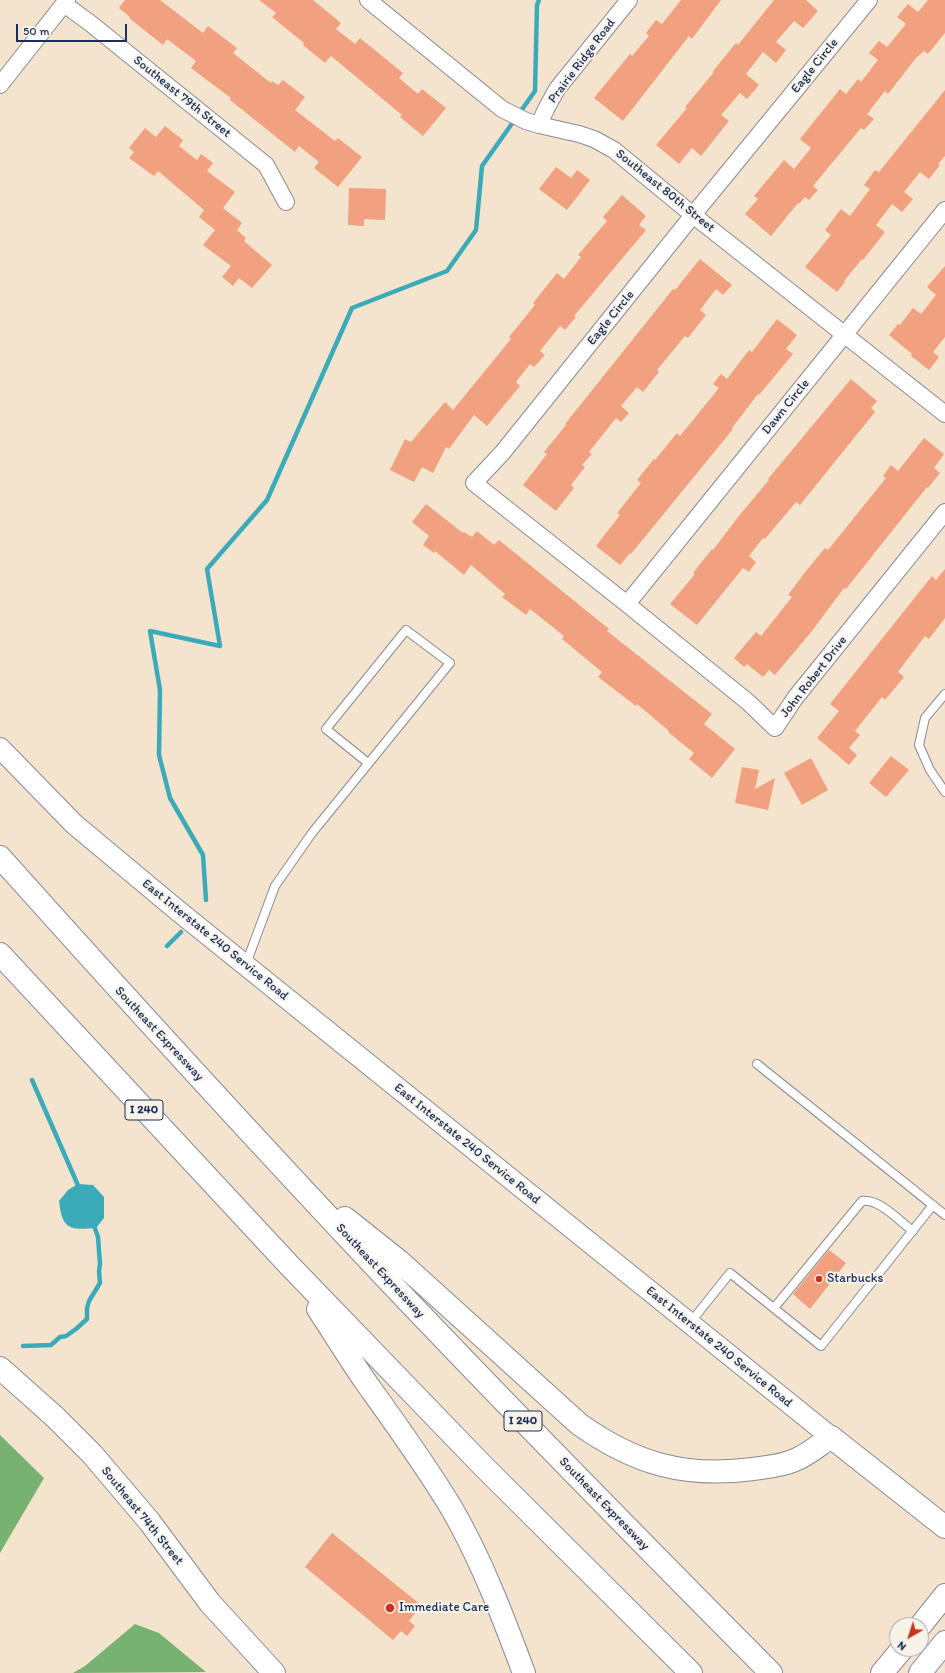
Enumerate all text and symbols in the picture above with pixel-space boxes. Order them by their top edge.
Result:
scale bar [18,16,129,42]
street label: Prairie Ridge Road [545,16,619,106]
text: 50 m [23,24,49,38]
street label: Eagle Circle [788,35,842,97]
street label: Southeast 79th Street [130,53,234,141]
street label: Southeast 80th Street [612,146,718,236]
street label: Eagle Circle [584,287,638,349]
street label: Dawn Circle [759,376,813,438]
street label: John Robert Drive [777,633,851,721]
street label: East Interstate 240 Service Road [139,876,291,1004]
street label: Southeast Expressway [111,984,207,1084]
street label: East Interstate 240 Service Road [391,1080,543,1208]
road number: I 240 [125,1100,163,1120]
street label: Southeast Expressway [332,1221,428,1321]
place label: Starbucks [827,1271,883,1287]
marker: Starbucks [814,1274,824,1284]
street label: East Interstate 240 Service Road [643,1283,795,1411]
road number: I 240 [504,1411,542,1431]
street label: Southeast Expressway [556,1454,652,1554]
street label: Southeast 74th Street [97,1464,187,1568]
place label: Immediate Care [399,1600,489,1616]
marker: Immediate Care [384,1602,396,1614]
north arrow [889,1617,929,1657]
text: N [895,1639,909,1653]

